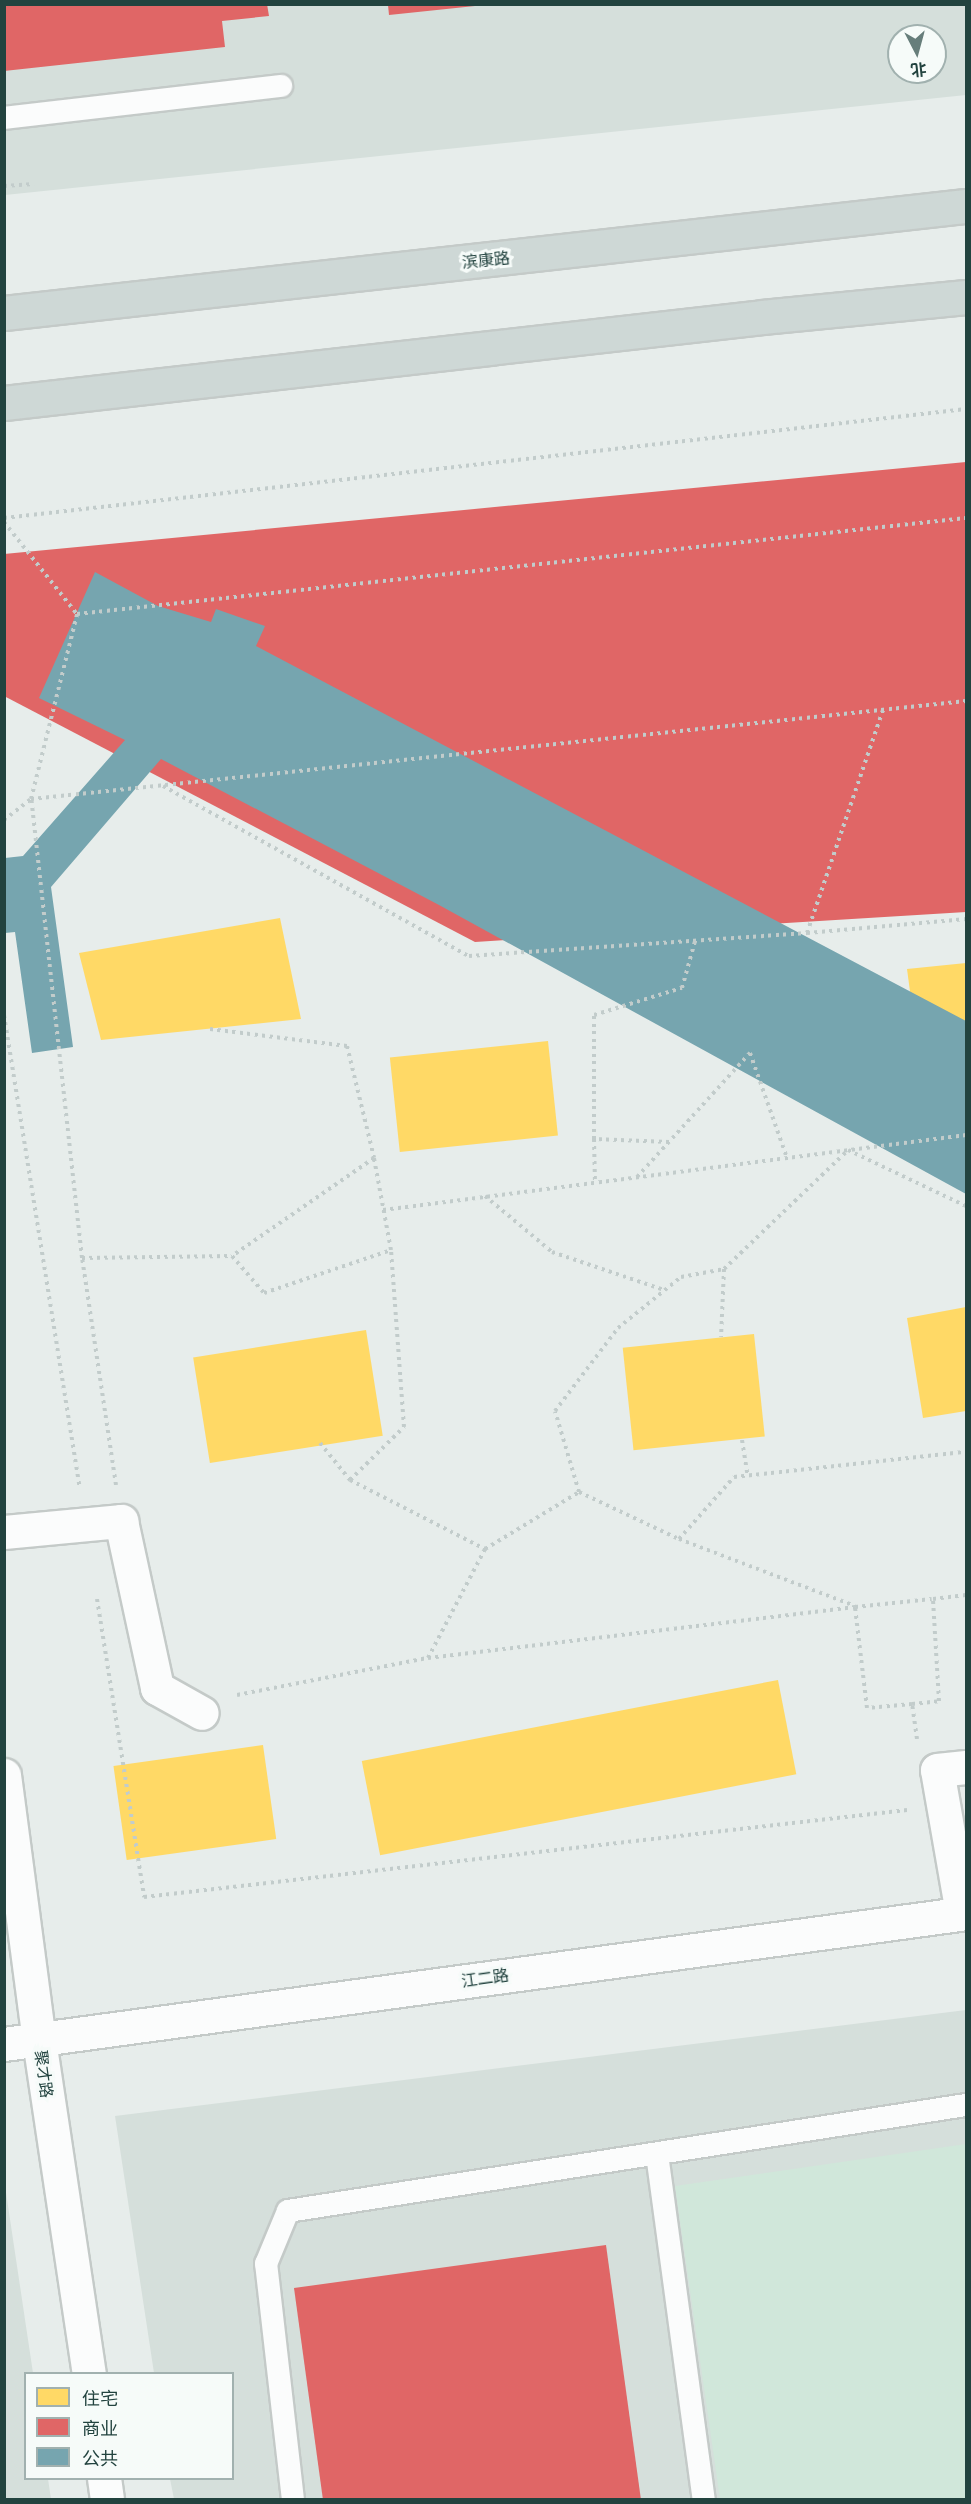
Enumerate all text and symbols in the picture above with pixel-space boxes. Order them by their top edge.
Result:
north arrow [887,24,947,84]
text: 北 [910,59,928,81]
street label: 滨康路 [461,248,511,272]
street label: 江二路 [460,1965,510,1991]
street label: 聚才路 [31,2049,57,2099]
legend [24,2372,234,2480]
text: 住宅 [82,2387,118,2410]
text: 商业 [82,2417,118,2440]
text: 公共 [82,2447,118,2470]

